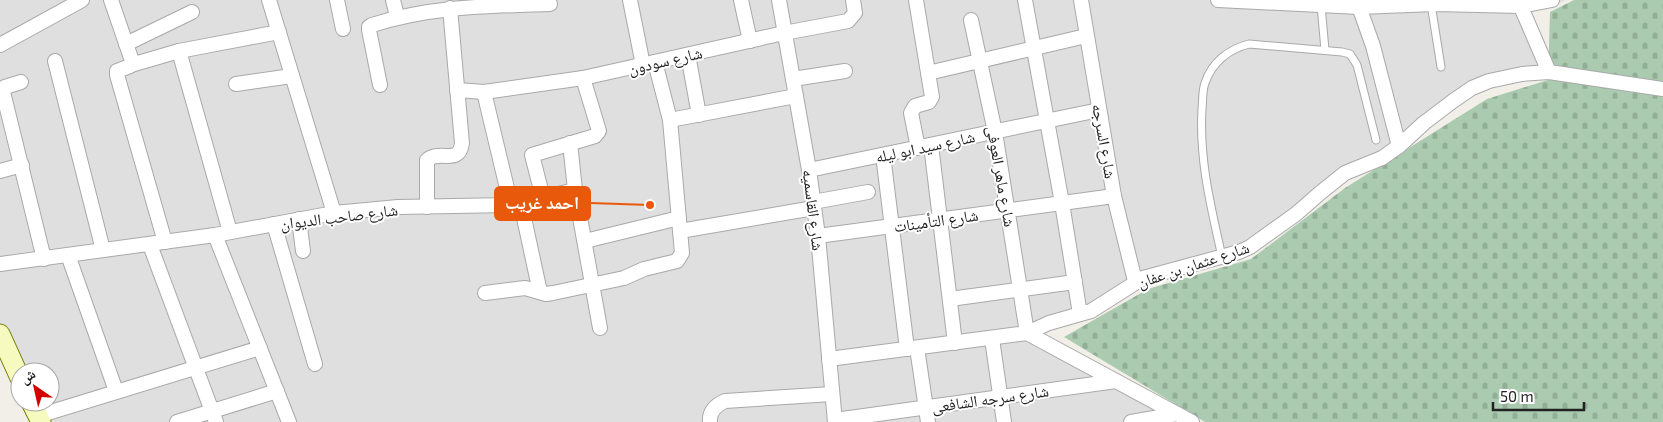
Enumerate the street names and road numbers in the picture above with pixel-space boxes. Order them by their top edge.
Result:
street label: شارع سودون [626,42,704,80]
street label: شارع السرجه [1087,102,1121,180]
street label: شارع ماهر العوفى [982,124,1020,228]
street label: شارع سيد ابو ليله [874,126,977,168]
street label: شارع القاسميه [798,168,828,252]
street label: شارع صاحب الديوان [279,199,399,235]
street label: شارع التأمينات [893,205,980,237]
street label: شارع عثمان بن عفان [1135,237,1252,293]
street label: شارع سرجه الشافعى [930,380,1050,418]

